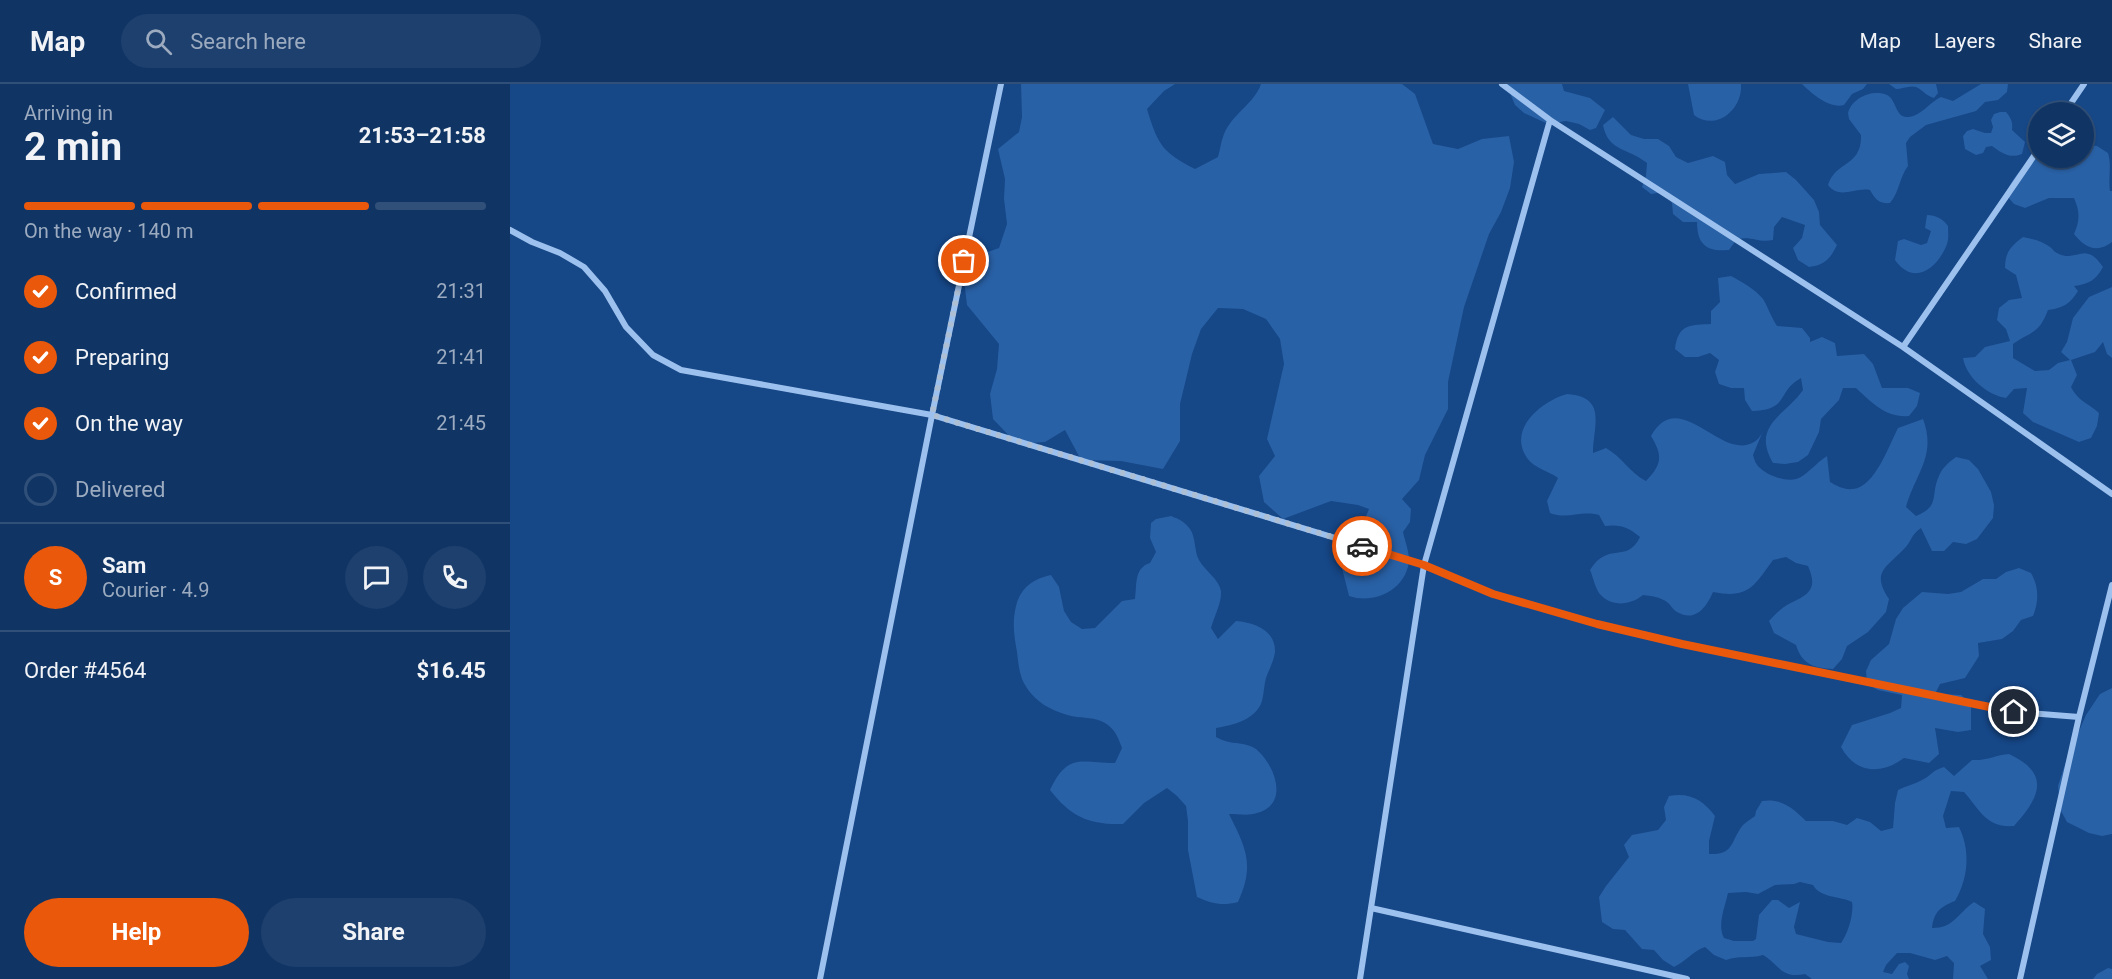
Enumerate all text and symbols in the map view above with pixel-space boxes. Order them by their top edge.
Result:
search box [121,14,541,68]
text: Map [30,25,85,58]
icon: search [142,25,175,58]
text: Search here [190,29,306,54]
text: Map [1859,29,1901,53]
text: Layers [1934,29,1995,53]
text: Share [2028,29,2082,53]
text: Arriving in [24,101,113,125]
map controls [2028,102,2094,168]
button: layers [2028,102,2094,168]
text: 21:53–21:58 [359,123,486,148]
text: 2 min [24,124,122,170]
text: On the way · 140 m [24,219,193,243]
pin [938,235,989,286]
icon: bag [947,244,980,277]
icon: check [24,275,57,308]
text: Confirmed [75,279,177,304]
text: 21:31 [436,279,486,303]
icon: check [24,341,57,374]
text: Preparing [75,345,169,370]
text: 21:41 [436,345,486,369]
icon: check [24,407,57,440]
text: On the way [75,411,183,436]
text: 21:45 [436,411,486,435]
text: Delivered [75,477,165,502]
courier [1332,516,1392,576]
icon: car [1346,530,1379,563]
button: chat [345,546,408,609]
button: phone [423,546,486,609]
text: Sam [102,553,146,578]
text: S [49,565,62,590]
text: Courier · 4.9 [102,578,209,602]
text: Order #4564 [24,658,146,683]
text: $16.45 [417,658,486,683]
pin [1988,686,2039,737]
icon: home [1997,695,2030,728]
button: Help [24,898,249,967]
button: Share [261,898,486,967]

